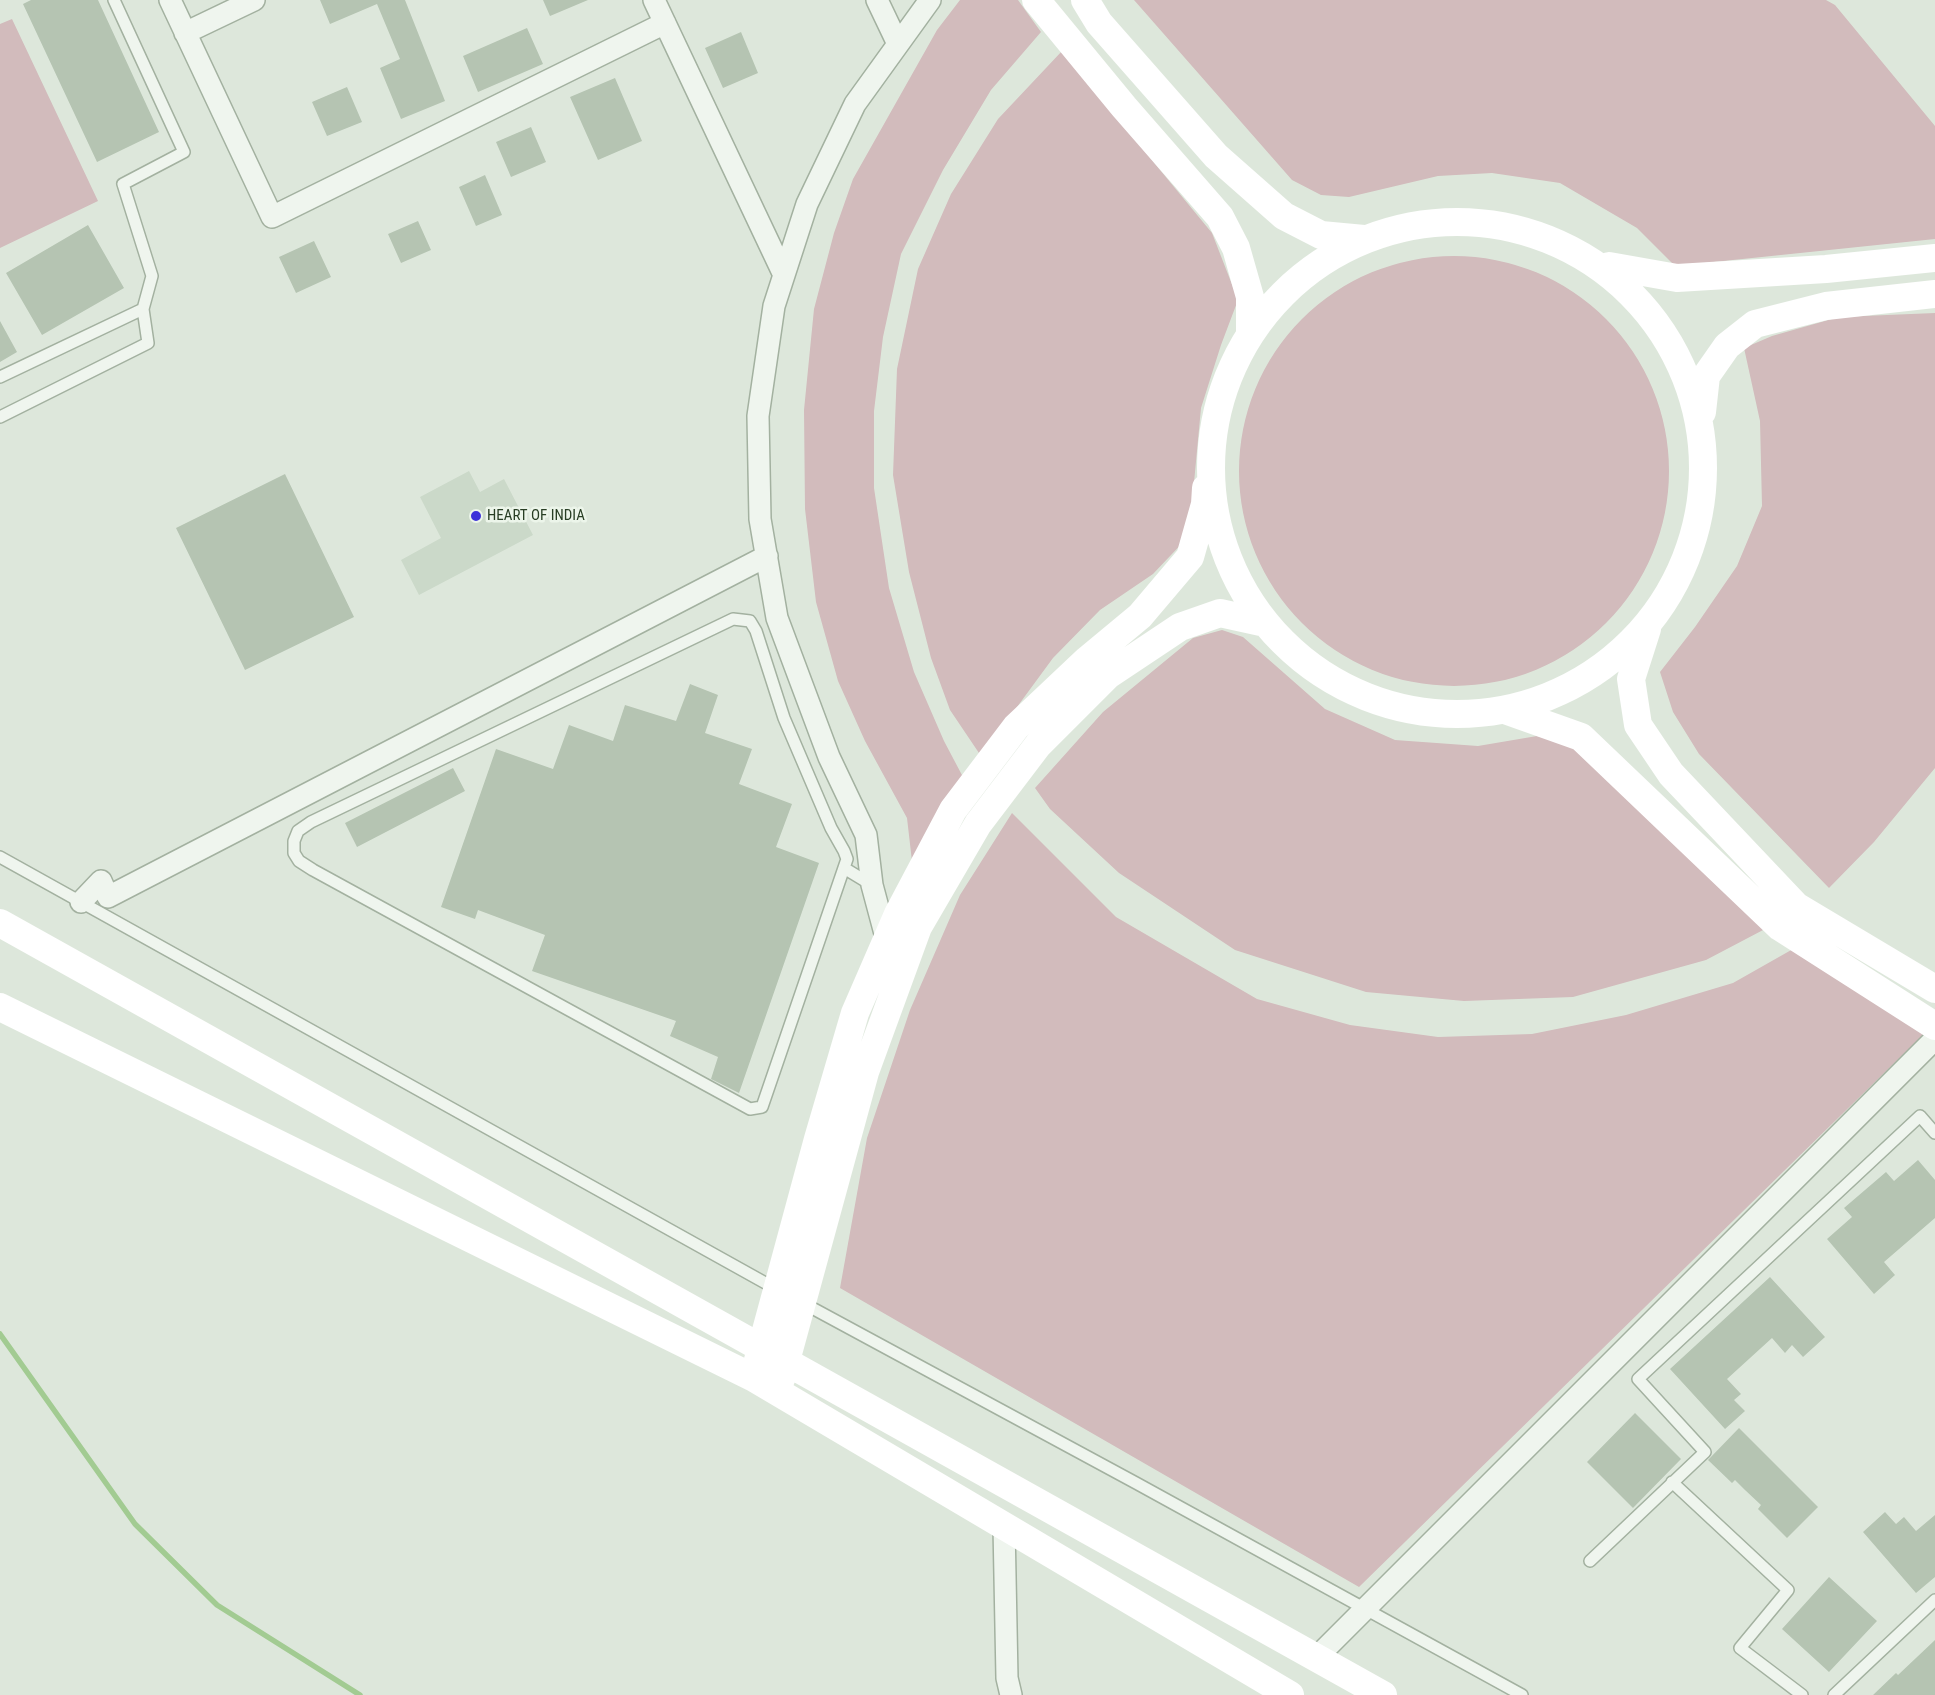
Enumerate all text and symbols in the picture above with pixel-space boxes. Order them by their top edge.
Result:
place label: HEART OF INDIA [487,507,585,525]
marker: HEART OF INDIA [469,509,483,523]

